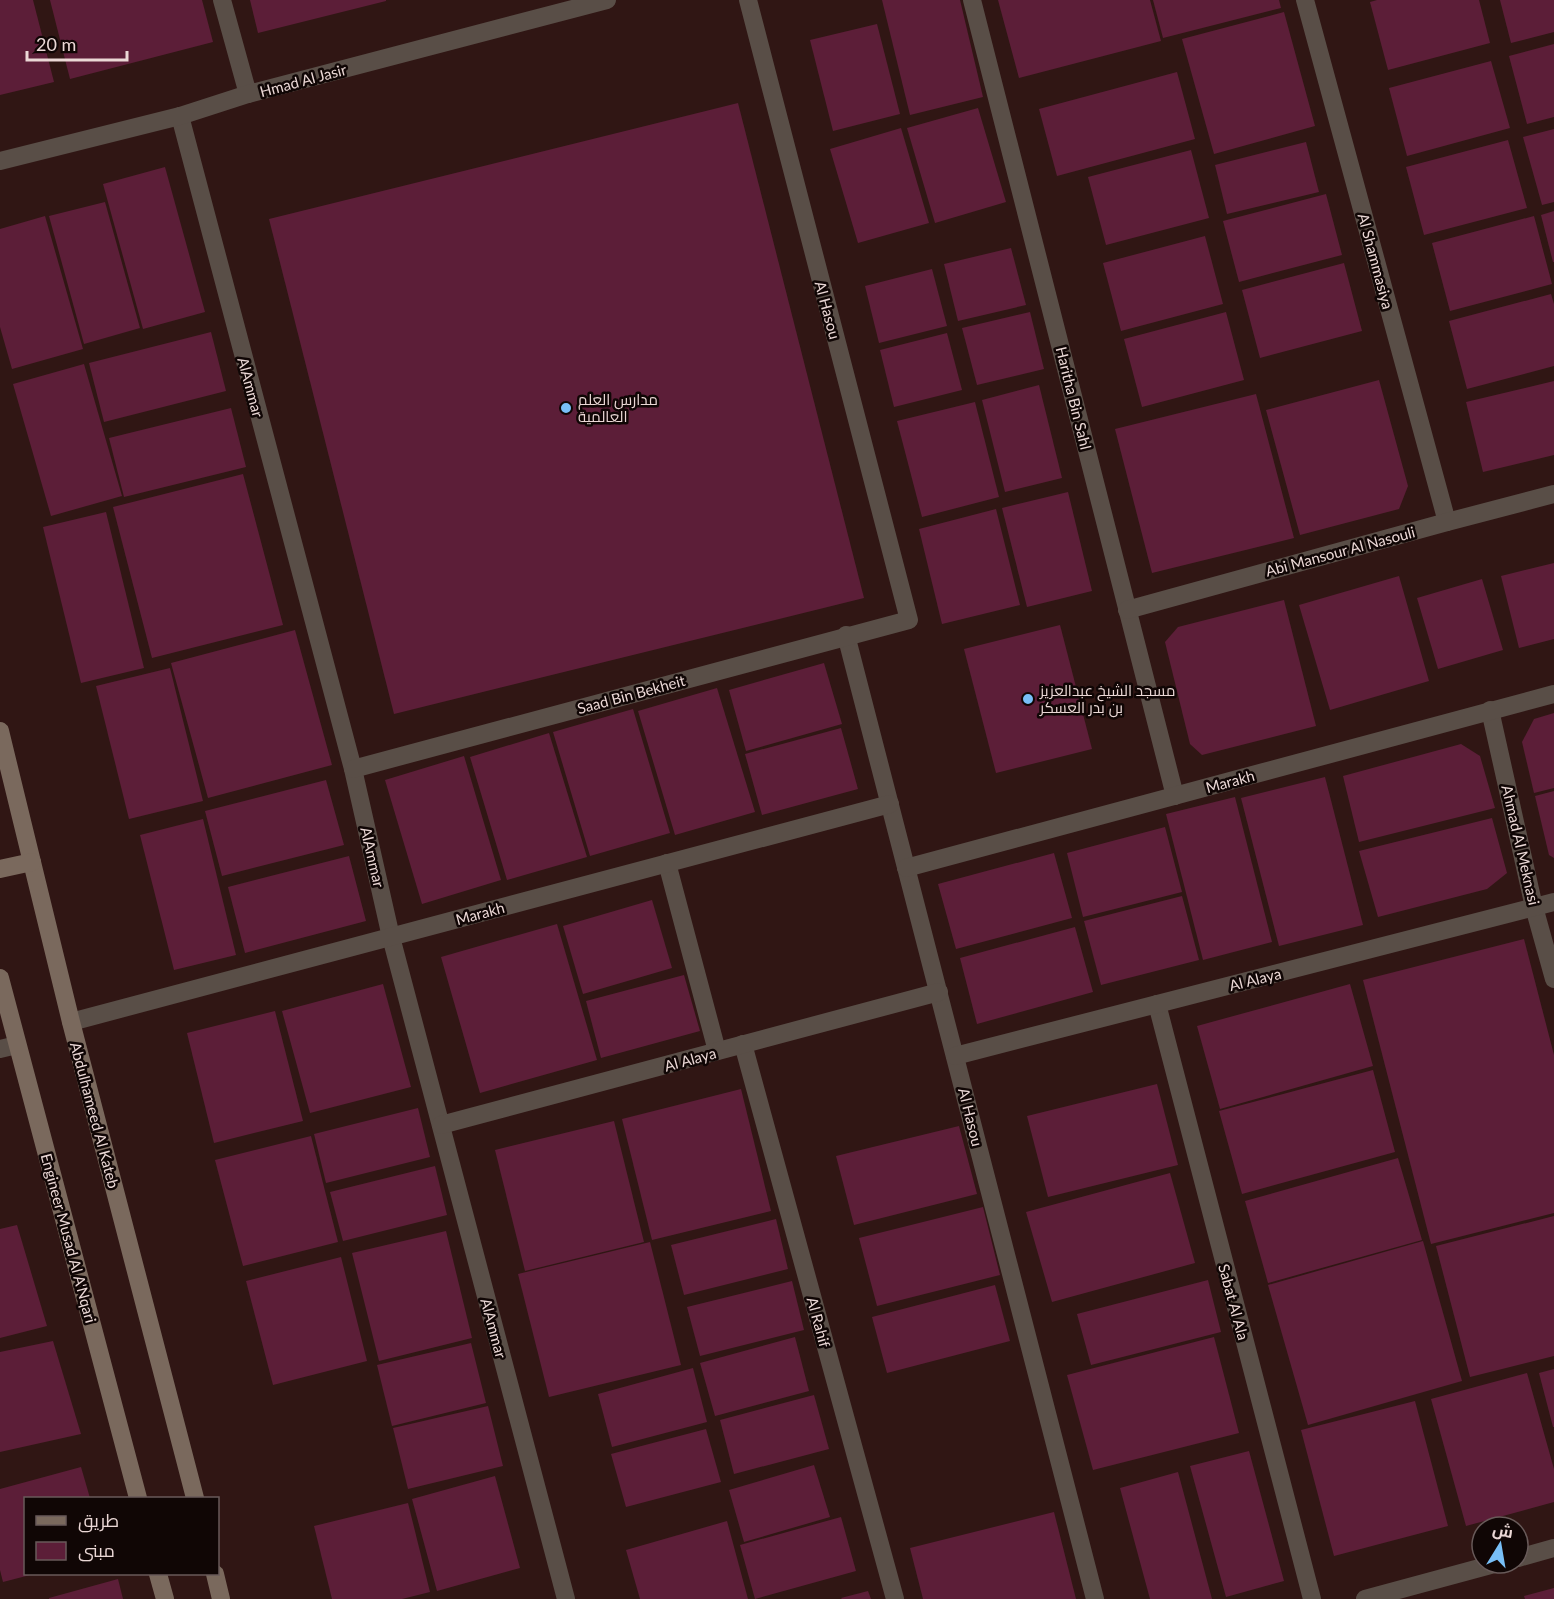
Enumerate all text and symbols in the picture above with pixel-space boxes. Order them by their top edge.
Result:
scale bar [27,24,128,62]
text: 20 m [36,33,76,55]
street label: Hmad Al Jasir [258,60,349,100]
street label: Al Shammasiya [1355,211,1397,311]
street label: Al Hasou [812,279,844,341]
street label: Haritha Bin Sahl [1053,345,1095,451]
street label: AlAmmar [234,355,268,419]
place label: مدارس العلم العالمية [578,390,658,425]
marker: مدارس العلم العالمية [559,401,573,415]
street label: Abi Mansour Al Nasouli [1263,522,1417,580]
street label: Saad Bin Bekheit [575,671,687,717]
place label: مسجد الشيخ عبدالعزيز بن بدر العسكر [1039,681,1175,718]
marker: مسجد الشيخ عبدالعزيز بن بدر العسكر [1021,692,1035,706]
street label: Marakh [1204,766,1256,796]
street label: Ahmad Al Meknasi [1498,783,1544,907]
street label: AlAmmar [357,825,389,889]
street label: Marakh [454,898,506,928]
street label: Al Alaya [1227,964,1283,994]
street label: Abdulhameed Al Kateb [67,1040,123,1190]
street label: Al Alaya [662,1043,718,1075]
street label: Al Hasou [955,1086,987,1148]
street label: Engineer Musad Al A'Nqari [38,1151,100,1325]
street label: Sabat Al Ala [1215,1262,1253,1342]
street label: Al Rahif [804,1295,835,1350]
street label: AlAmmar [477,1296,511,1360]
legend [24,1497,219,1575]
text: طريق [78,1509,119,1533]
north arrow [1470,1515,1530,1575]
text: ش [1491,1519,1515,1542]
text: مبنى [78,1539,115,1562]

